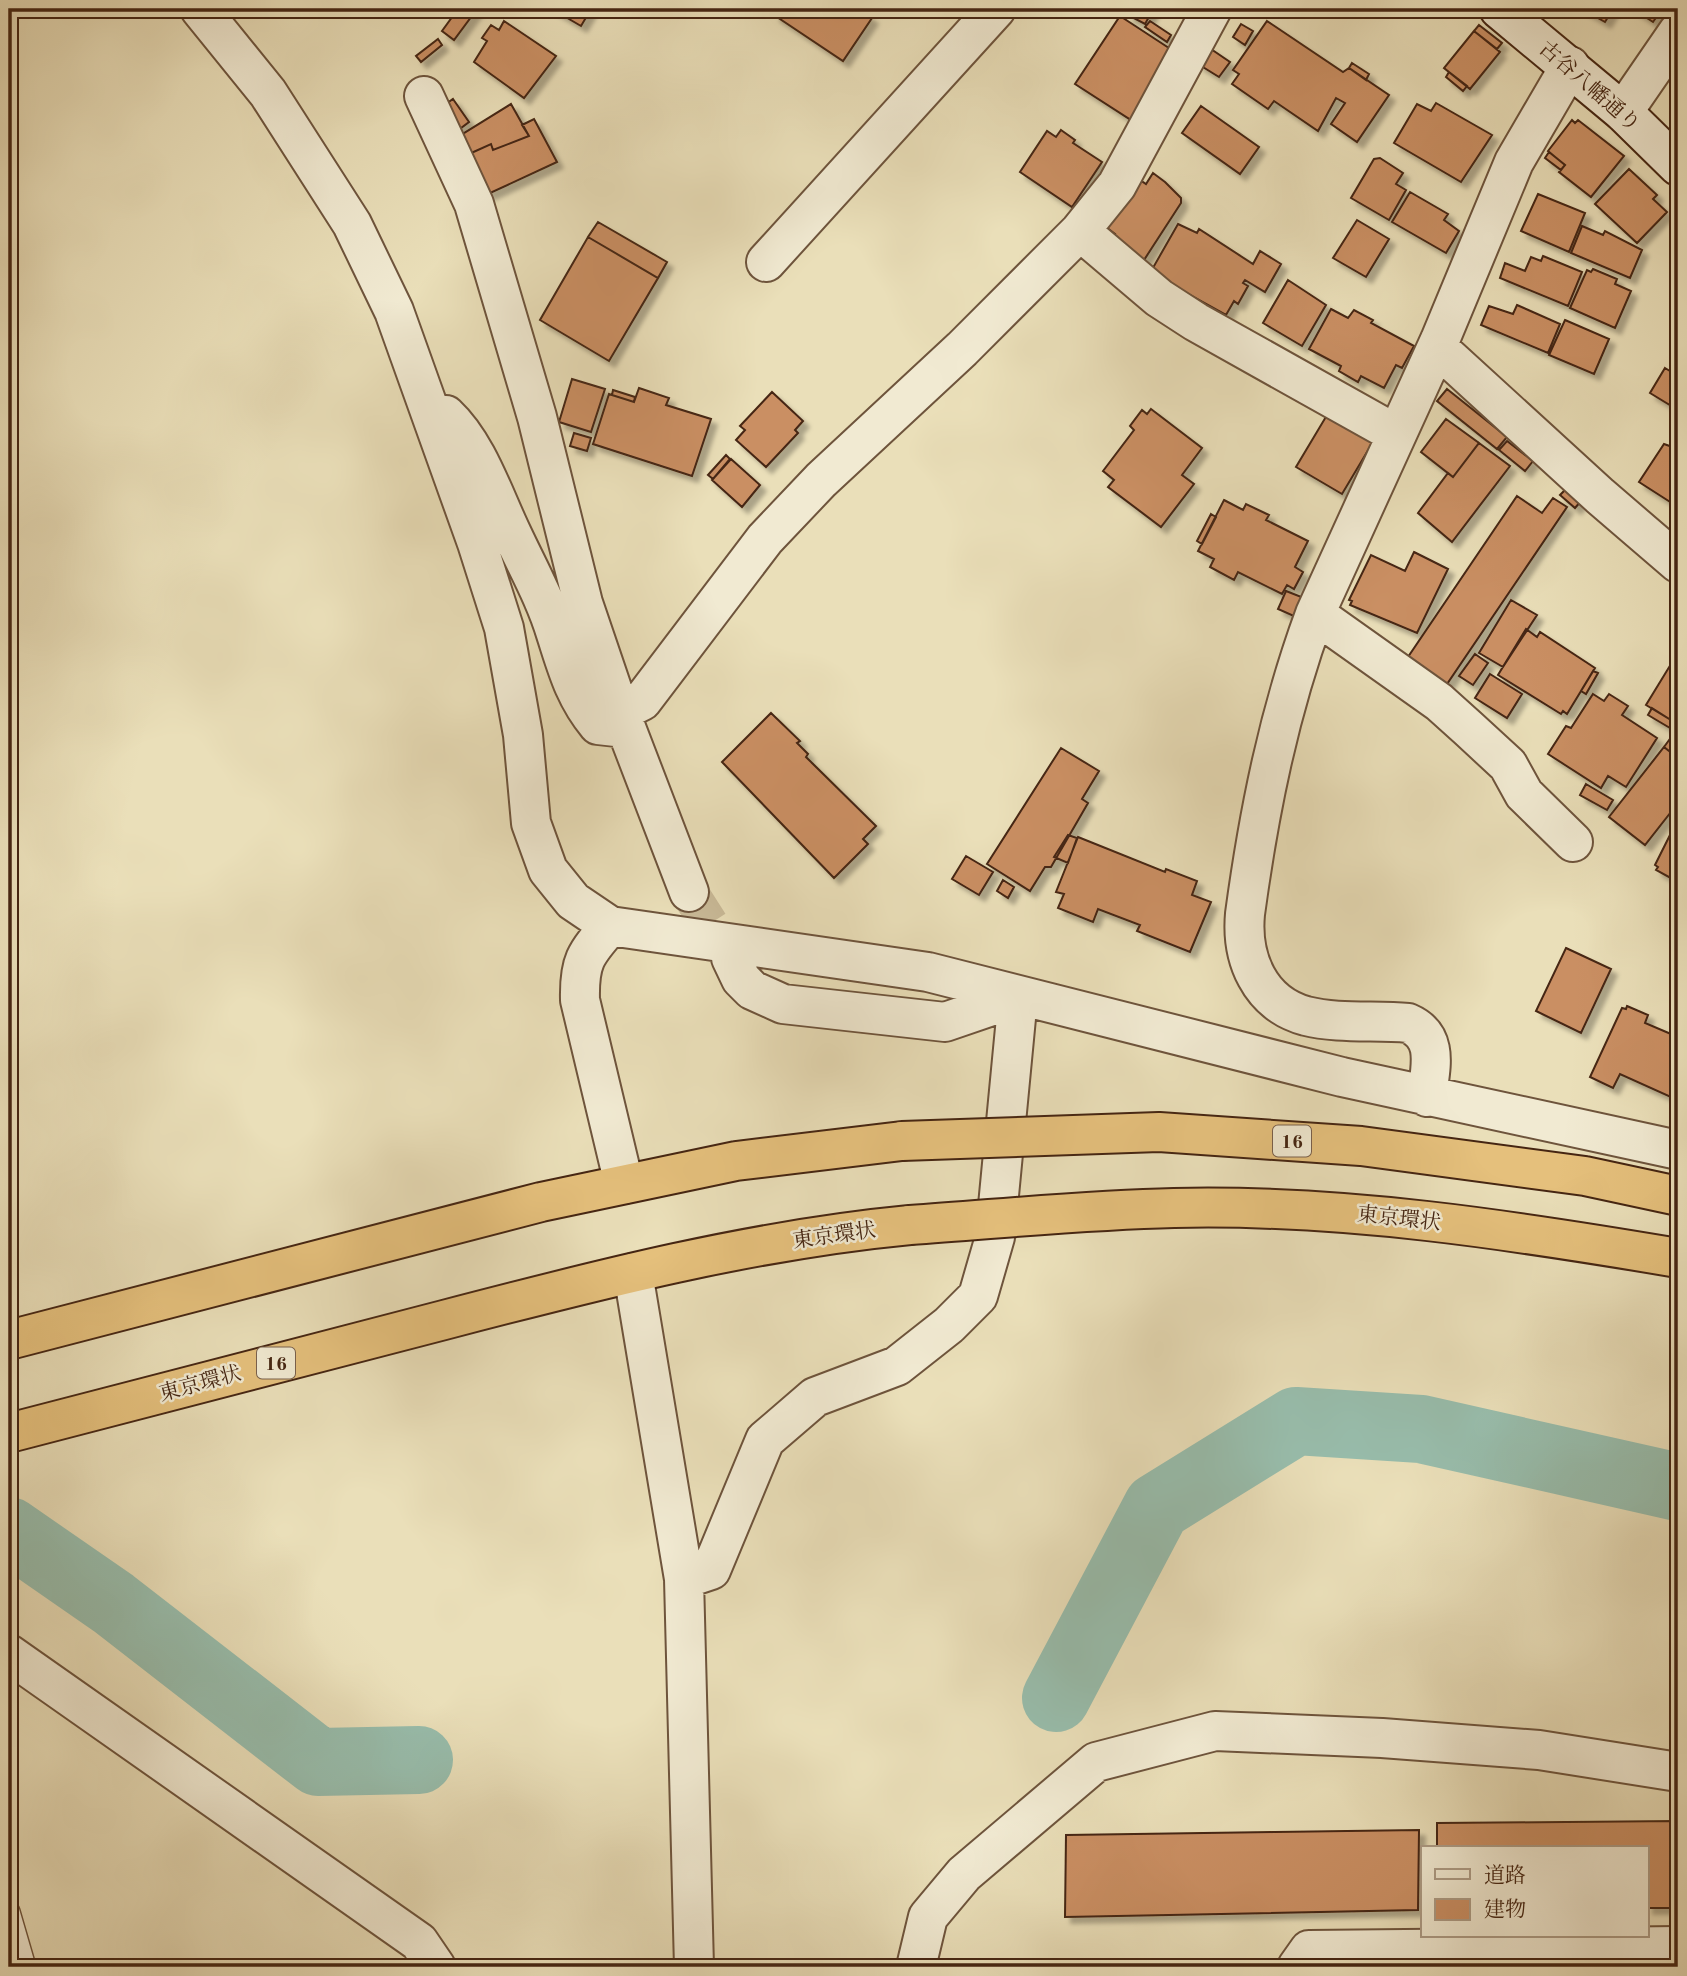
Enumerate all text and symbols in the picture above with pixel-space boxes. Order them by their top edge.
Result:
street label: 古谷八幡通り [1535,36,1645,136]
road number: 16 [1273,1126,1311,1156]
street label: 東京環状 [1356,1203,1442,1234]
street label: 東京環状 [791,1218,877,1253]
road number: 16 [257,1348,295,1378]
street label: 東京環状 [157,1362,244,1405]
legend [1421,1846,1648,1938]
text: 道路 [1484,1864,1526,1887]
text: 建物 [1484,1898,1526,1921]

